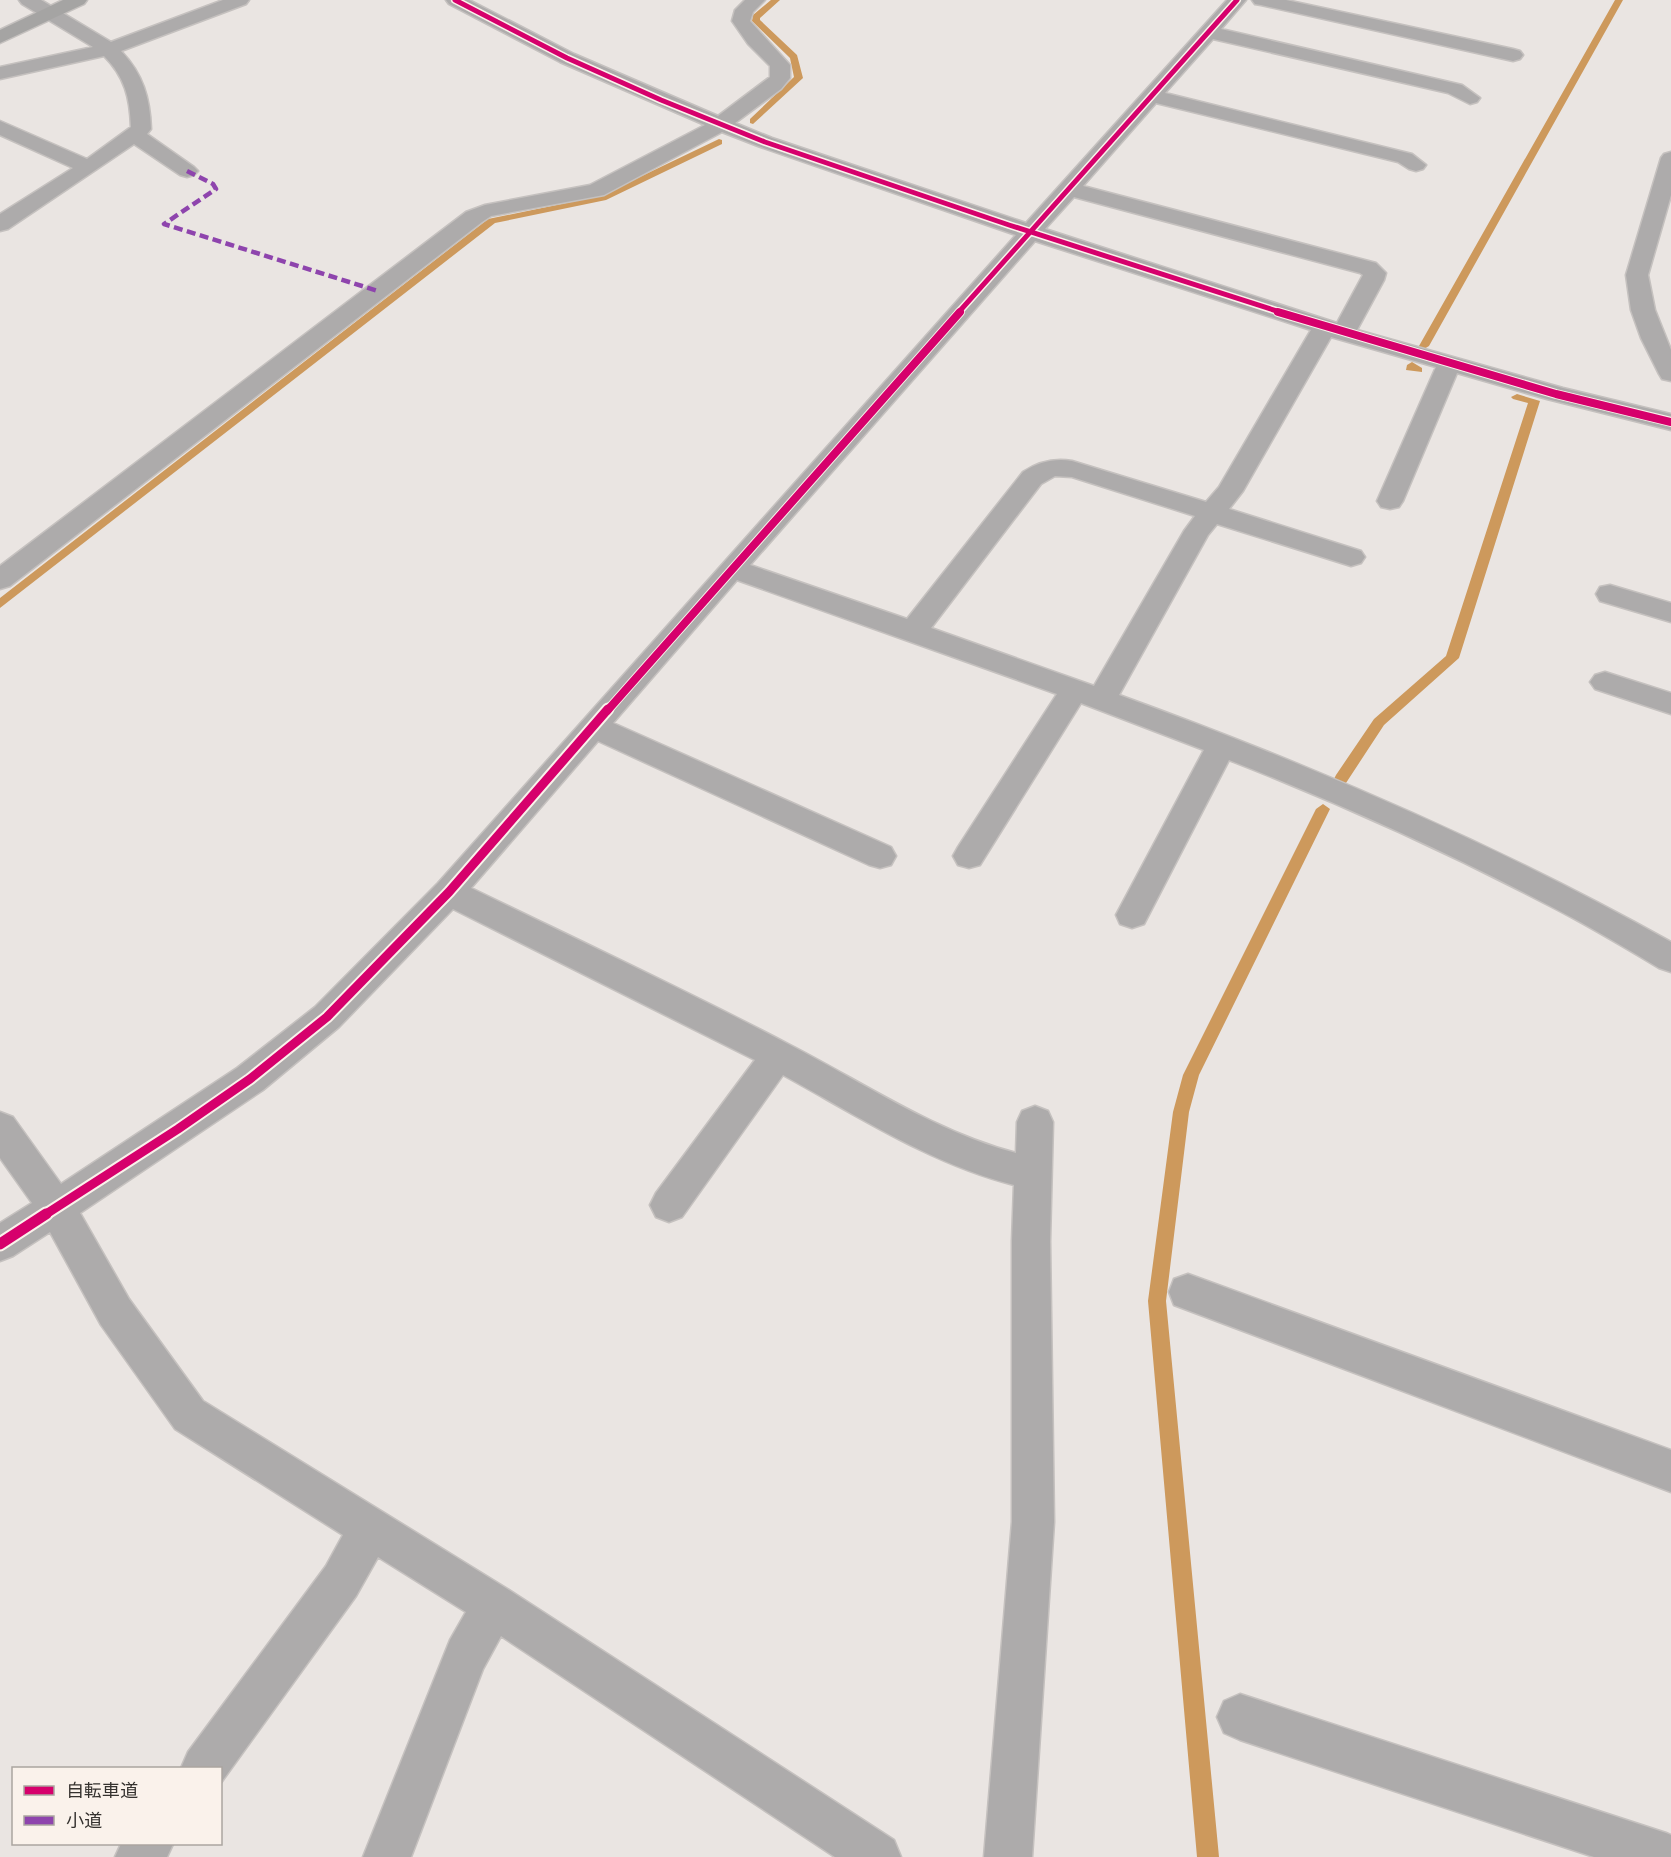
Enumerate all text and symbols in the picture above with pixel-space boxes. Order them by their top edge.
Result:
legend [12,1767,222,1845]
text: 自転車道 [66,1780,138,1801]
text: 小道 [66,1810,102,1831]

